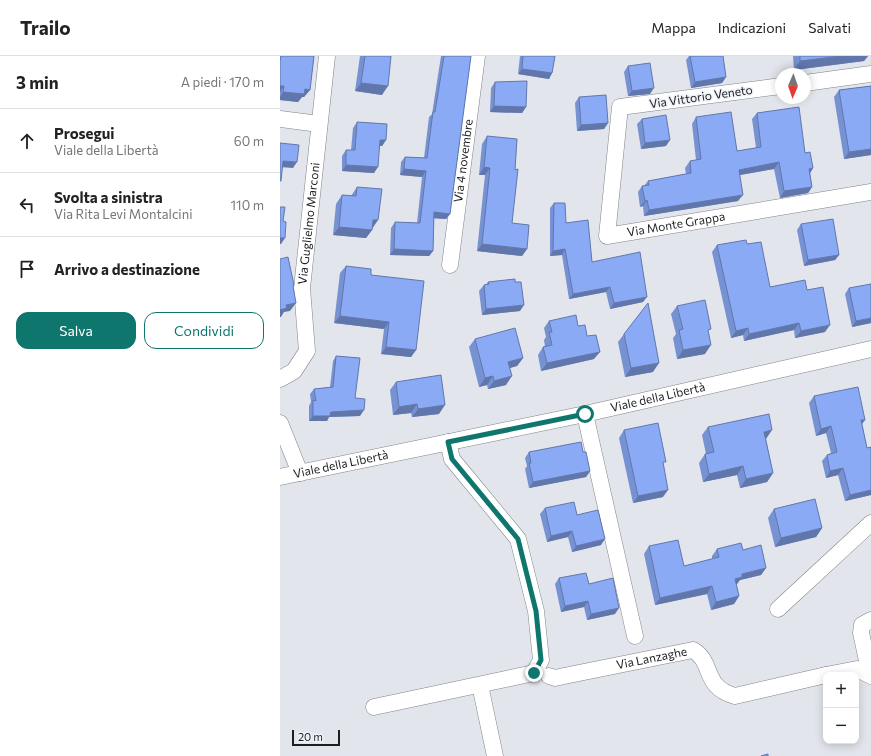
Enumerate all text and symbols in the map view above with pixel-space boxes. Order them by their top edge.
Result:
text: Trailo [20,16,71,39]
text: Mappa [651,19,696,36]
text: Indicazioni [718,19,786,36]
text: Salvati [808,19,851,36]
north arrow [775,68,811,104]
text: 3 min [16,72,59,93]
text: A piedi · 170 m [181,74,264,90]
street label: Via Vittorio Veneto [648,82,753,110]
street label: Via 4 novembre [450,118,475,203]
text: Prosegui [54,124,114,142]
icon: ahead [16,130,38,152]
text: 60 m [234,133,264,149]
text: Viale della Libertà [54,142,159,158]
street label: Via Guglielmo Marconi [294,162,321,285]
text: Svolta a sinistra [54,188,163,206]
icon: left [16,194,38,216]
text: 110 m [231,197,264,213]
text: Via Rita Levi Montalcini [54,206,192,222]
street label: Via Monte Grappa [626,208,726,239]
icon: arrive [16,258,38,280]
text: Arrivo a destinazione [54,260,200,278]
button: Salva [16,312,136,349]
button: Condividi [144,312,264,349]
street label: Viale della Libertà [609,379,706,414]
route start [576,405,594,423]
street label: Viale della Libertà [292,447,389,480]
street label: Via Lanzaghe [615,643,688,671]
route end [525,664,543,682]
map controls [823,672,859,744]
button: + [823,672,859,708]
button: − [823,708,859,744]
scale bar [292,728,340,747]
text: 20 m [298,730,323,743]

